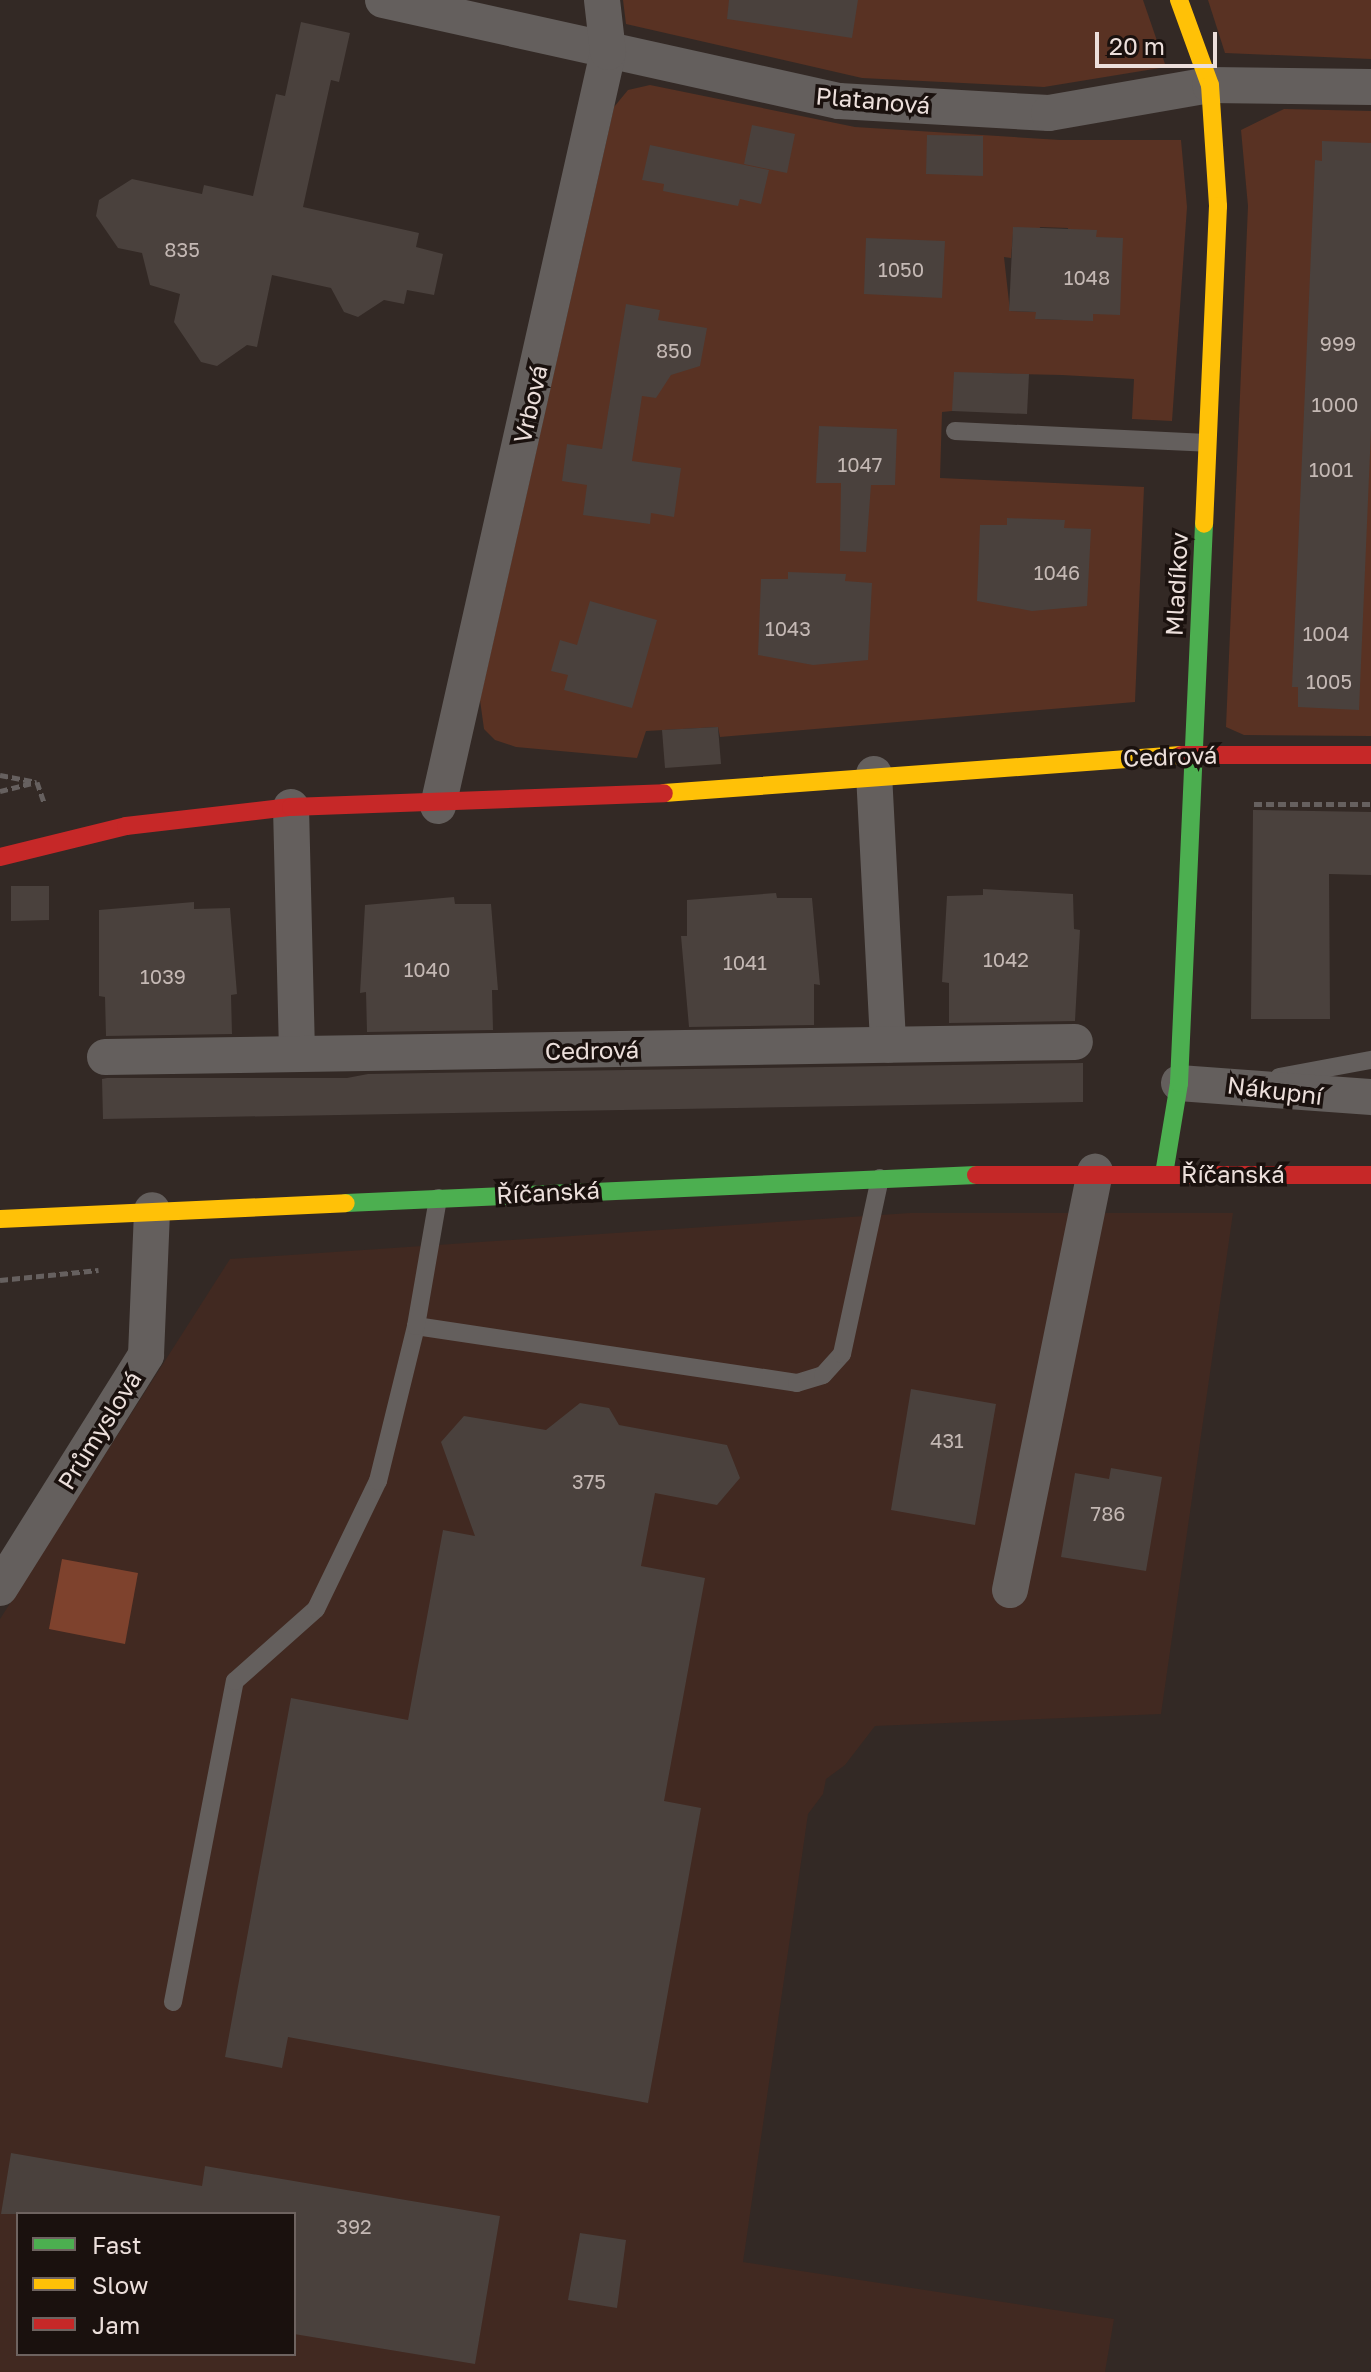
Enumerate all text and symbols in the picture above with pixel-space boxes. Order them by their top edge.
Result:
scale bar [1099,16,1221,66]
text: 20 m [1109,31,1165,60]
street label: Platanová [815,81,931,119]
house number: 835 [164,237,200,261]
house number: 1050 [878,257,924,281]
house number: 1048 [1064,265,1110,289]
house number: 999 [1320,331,1356,355]
house number: 850 [656,338,692,362]
street label: Vrbová [507,362,553,446]
house number: 1000 [1312,392,1358,416]
house number: 1047 [838,452,882,476]
house number: 1001 [1309,457,1353,481]
street label: Mladíkov [1159,531,1193,637]
house number: 1046 [1034,560,1080,584]
house number: 1043 [765,616,811,640]
house number: 1004 [1303,621,1349,645]
house number: 1005 [1306,669,1352,693]
street label: Cedrová [1122,740,1218,772]
house number: 1042 [983,947,1029,971]
house number: 1041 [723,950,767,974]
house number: 1040 [404,957,450,981]
house number: 1039 [140,964,186,988]
street label: Cedrová [545,1035,639,1065]
street label: Nákupní [1226,1070,1324,1110]
street label: Říčanská [1181,1160,1285,1188]
street label: Říčanská [495,1175,601,1209]
street label: Průmyslová [51,1365,147,1495]
house number: 431 [930,1428,964,1452]
house number: 375 [572,1469,606,1493]
house number: 786 [1091,1501,1125,1525]
legend [16,2212,296,2356]
house number: 392 [336,2214,372,2238]
text: Fast [92,2230,142,2259]
text: Slow [92,2270,148,2299]
text: Jam [92,2310,140,2339]

